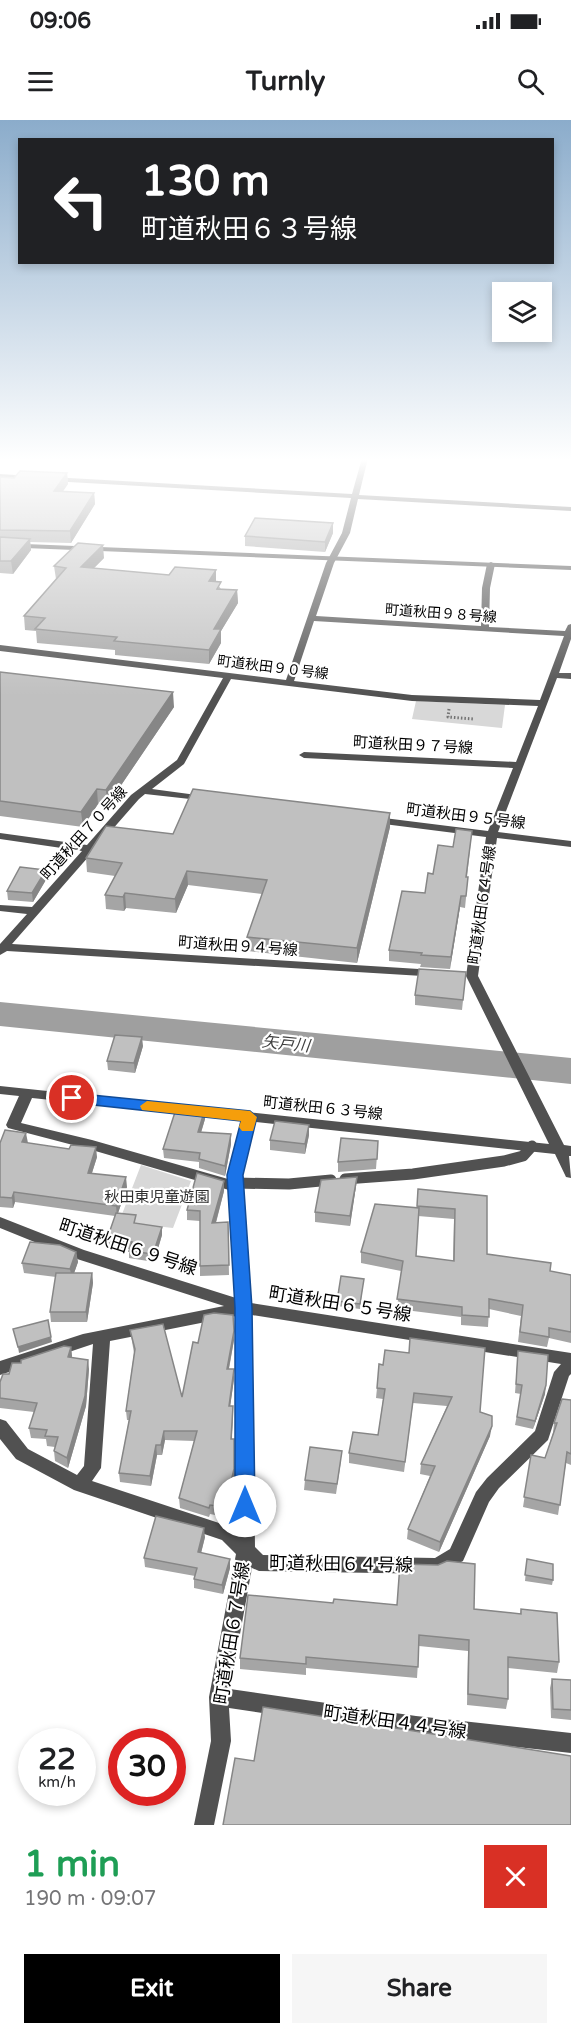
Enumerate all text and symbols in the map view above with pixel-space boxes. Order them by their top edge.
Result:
text: 09:06 [30,8,91,34]
icon: menu [24,65,57,98]
text: Turnly [246,65,325,98]
icon: search [514,65,547,98]
text: 130 m [141,156,270,207]
icon: left [42,162,120,240]
text: 町道秋田６３号線 [141,213,357,246]
map controls [492,282,552,342]
button: layers [492,282,552,342]
street label: 町道秋田９８号線 [385,601,497,626]
street label: 町道秋田９０号線 [216,652,330,683]
street label: 町道秋田９７号線 [353,733,473,757]
street label: 町道秋田７０号線 [37,782,131,884]
street label: 町道秋田９５号線 [405,800,527,832]
street label: 町道秋田６４号線 [465,844,499,966]
street label: 町道秋田９４号線 [178,933,298,959]
water label: 矢戸川 [261,1032,313,1057]
pin [46,1072,97,1123]
icon: arrive [55,1081,88,1114]
street label: 町道秋田６３号線 [262,1093,384,1123]
park label: 秋田東児童遊園 [104,1188,210,1206]
street label: 町道秋田６９号線 [56,1214,200,1280]
street label: 町道秋田６５号線 [267,1282,413,1326]
position arrow [213,1474,277,1538]
street label: 町道秋田６４号線 [269,1552,413,1576]
street label: 町道秋田６７号線 [210,1560,254,1706]
street label: 町道秋田４４号線 [322,1701,468,1743]
speed limit sign: 30 [108,1728,186,1806]
text: 22 [38,1741,76,1778]
text: km/h [38,1773,76,1791]
text: 1 min [24,1843,120,1886]
button: close [484,1845,547,1908]
text: 190 m · 09:07 [24,1887,156,1911]
button: Exit [24,1954,280,2023]
button: Share [292,1954,547,2023]

